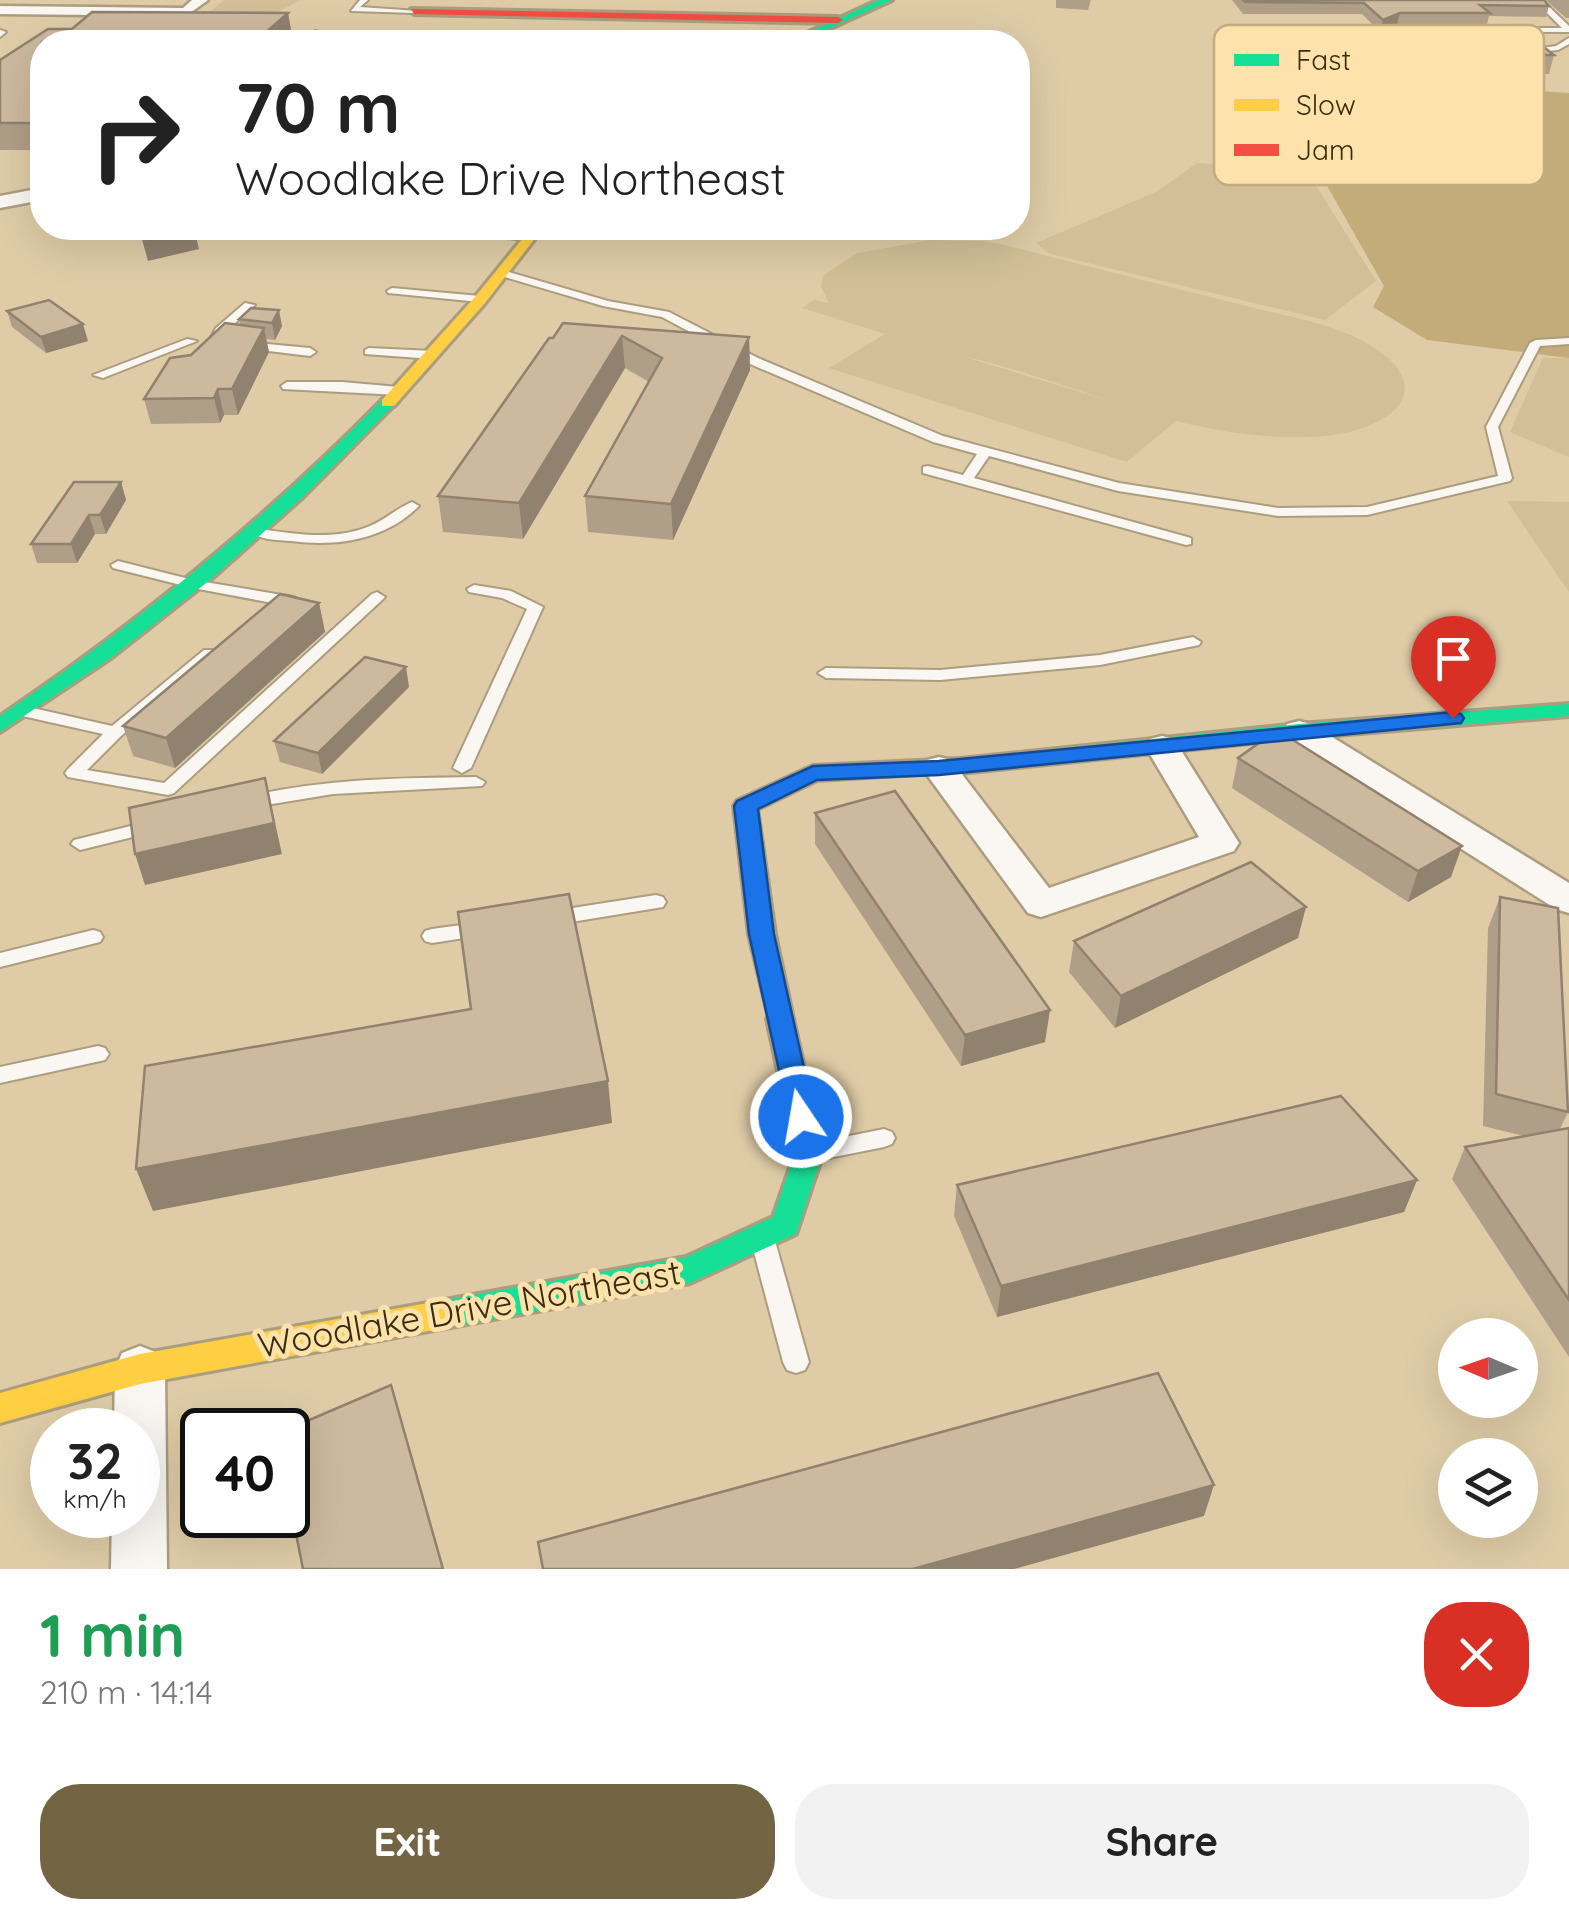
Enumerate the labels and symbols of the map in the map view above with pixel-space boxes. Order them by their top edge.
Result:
legend [1214,25,1544,185]
text: Fast [1296,42,1351,77]
text: Slow [1296,87,1356,122]
text: Jam [1296,132,1355,167]
pin [1411,616,1496,719]
position arrow [749,1065,853,1169]
street label: Woodlake Drive Northeast [254,1249,684,1367]
north arrow [1438,1318,1538,1418]
speed limit sign: 40 [180,1408,310,1538]

